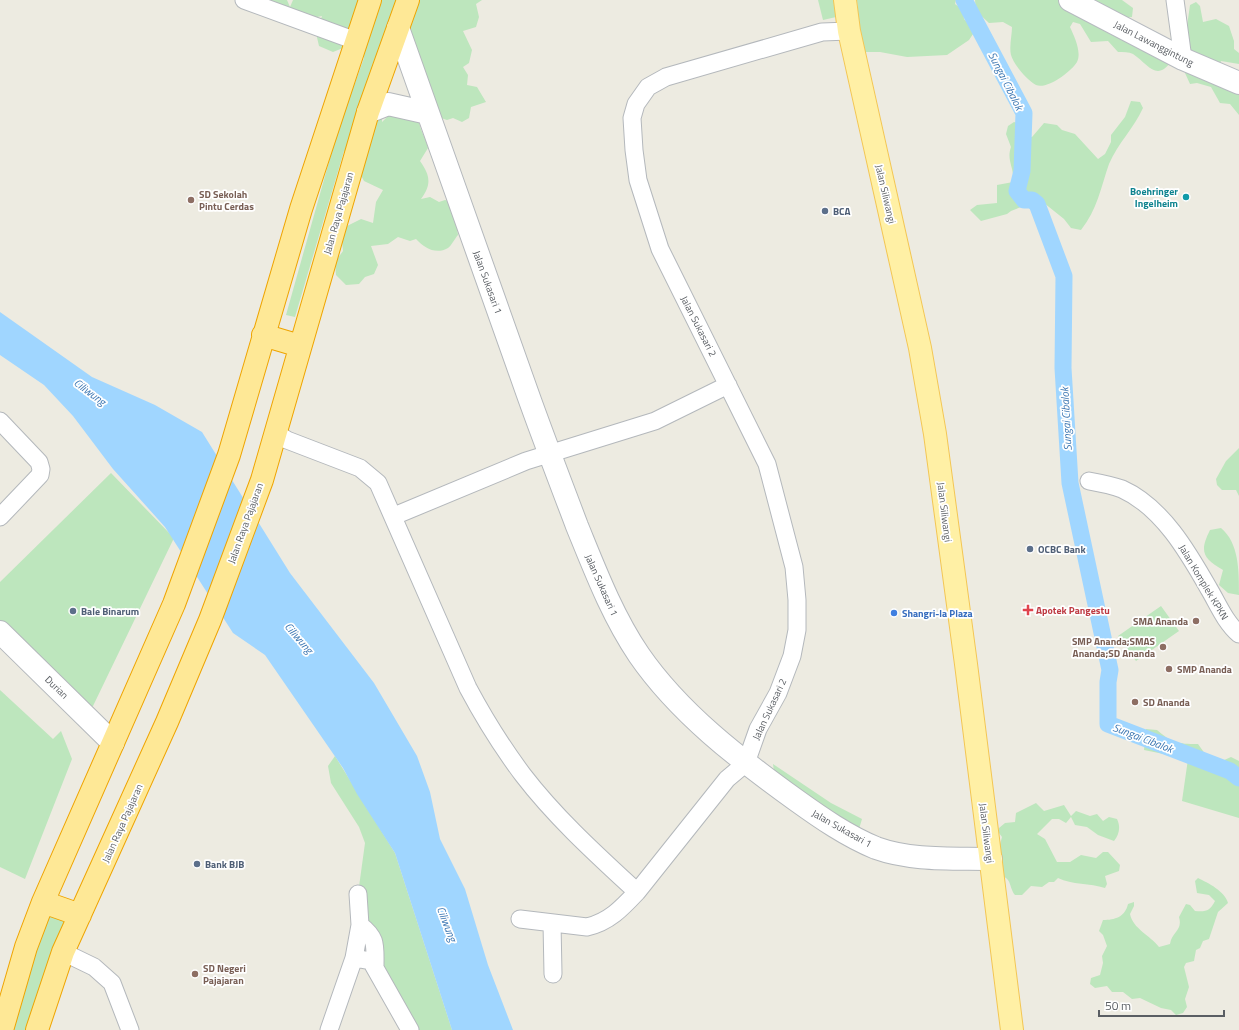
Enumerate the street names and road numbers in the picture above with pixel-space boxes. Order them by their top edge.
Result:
street label: Jalan Lawanggintung [1111,17,1196,70]
street label: Jalan Siliwangi [871,163,900,225]
street label: Jalan Raya Pajajaran [320,170,357,256]
street label: Jalan Sukasari 1 [469,248,506,316]
street label: Jalan Sukasari 2 [677,293,720,359]
street label: Jalan Raya Pajajaran [224,481,267,566]
street label: Jalan Siliwangi [933,481,956,543]
street label: Jalan Komplek KPKN [1175,542,1232,623]
street label: Jalan Sukasari 1 [581,552,622,619]
street label: Durian [41,672,72,702]
street label: Jalan Sukasari 2 [749,676,790,742]
street label: Jalan Raya Pajajaran [98,781,147,865]
street label: Jalan Siliwangi [975,802,998,864]
street label: Jalan Sukasari 1 [809,806,874,851]

